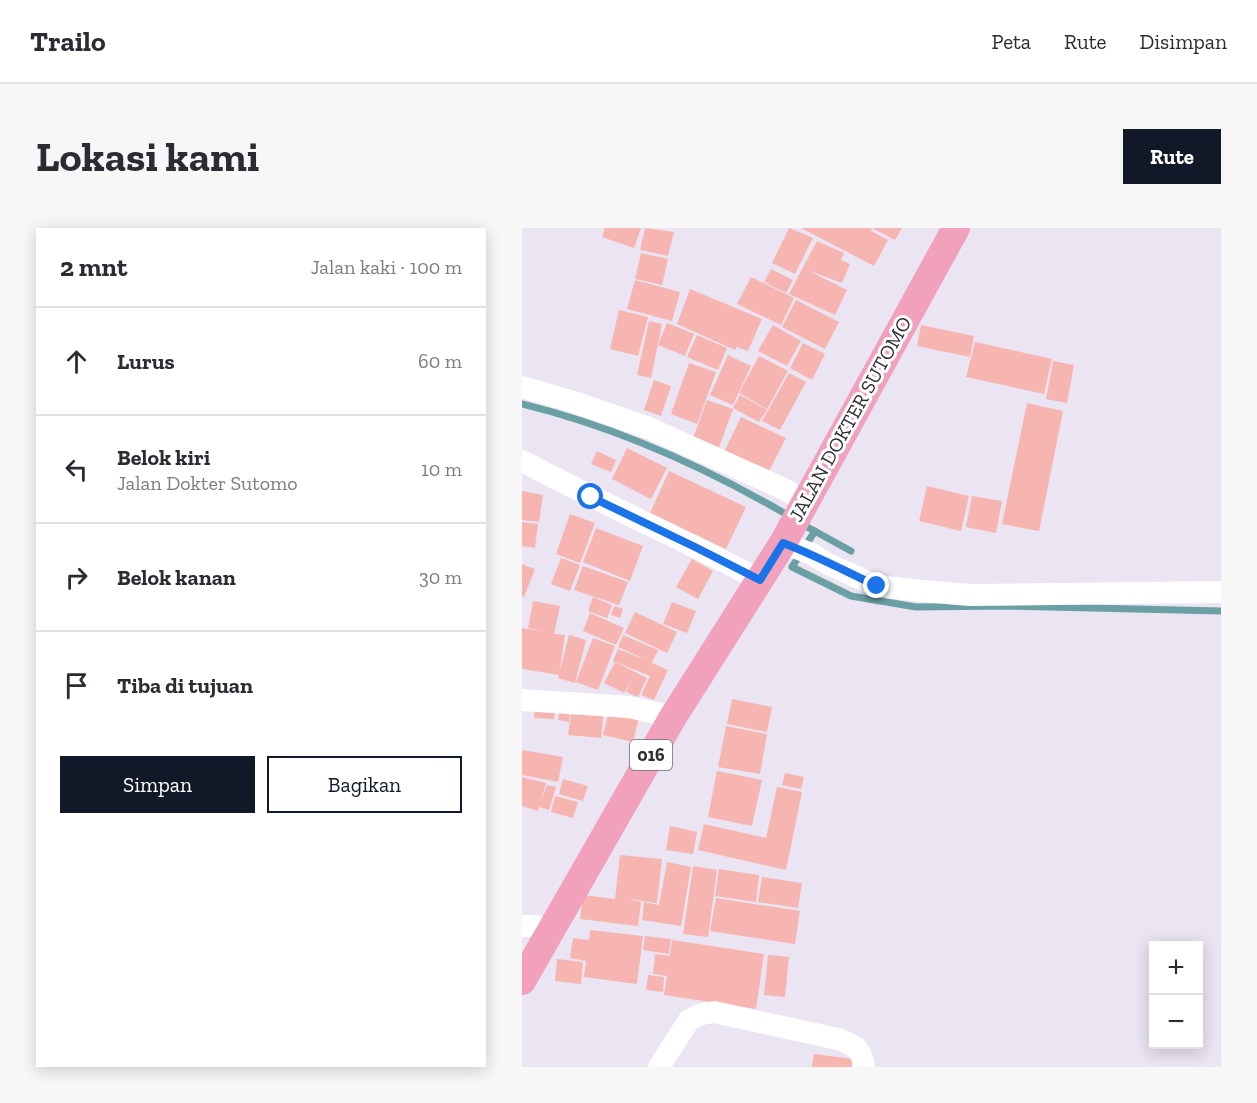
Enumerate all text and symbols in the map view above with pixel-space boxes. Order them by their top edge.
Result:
text: Trailo [30,25,106,58]
text: Peta [992,29,1031,54]
text: Rute [1064,29,1106,54]
text: Disimpan [1139,29,1227,54]
button: Rute [1123,129,1221,184]
text: Lokasi kami [36,131,259,182]
text: 2 mnt [60,251,127,283]
text: Jalan kaki · 100 m [311,255,462,279]
street label: JALAN DOKTER SUTOMO [784,312,916,526]
icon: ahead [60,345,93,378]
text: Lurus [117,348,175,375]
text: 60 m [418,349,462,373]
text: Belok kiri [117,444,210,471]
icon: left [60,453,93,486]
text: 10 m [421,457,462,481]
text: Jalan Dokter Sutomo [117,471,298,495]
route start [577,483,603,509]
icon: right [60,561,93,594]
text: Belok kanan [117,564,236,591]
text: 30 m [419,565,462,589]
route end [863,572,889,598]
icon: arrive [60,669,93,702]
text: Tiba di tujuan [117,672,253,699]
road number: 016 [630,740,672,770]
button: Simpan [60,756,255,813]
button: Bagikan [267,756,462,813]
map controls [1149,941,1203,1049]
button: + [1149,941,1203,995]
button: − [1149,995,1203,1049]

